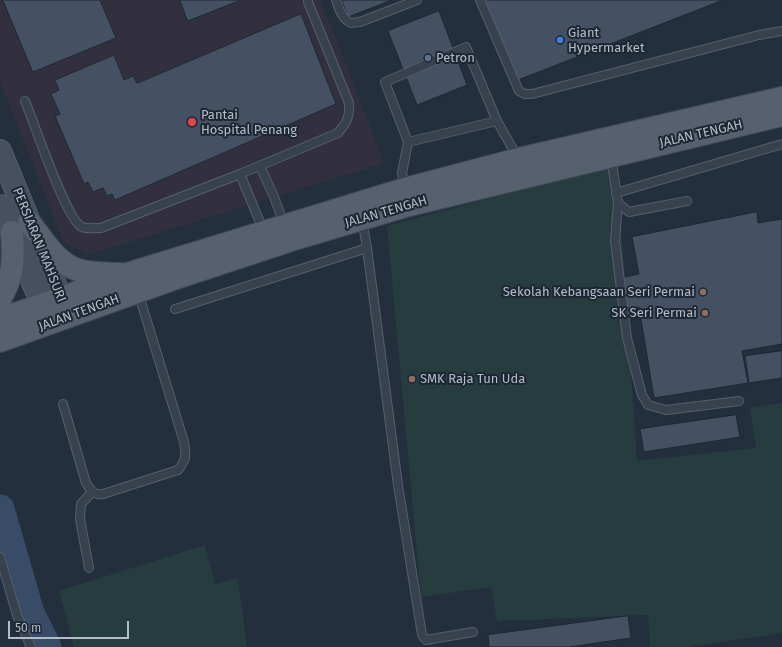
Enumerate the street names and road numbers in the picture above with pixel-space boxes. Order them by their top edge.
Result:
street label: JALAN TENGAH [658,117,744,151]
street label: PERSIARAN MAHSURI [9,185,69,305]
street label: JALAN TENGAH [343,193,429,231]
street label: JALAN TENGAH [37,291,121,335]

